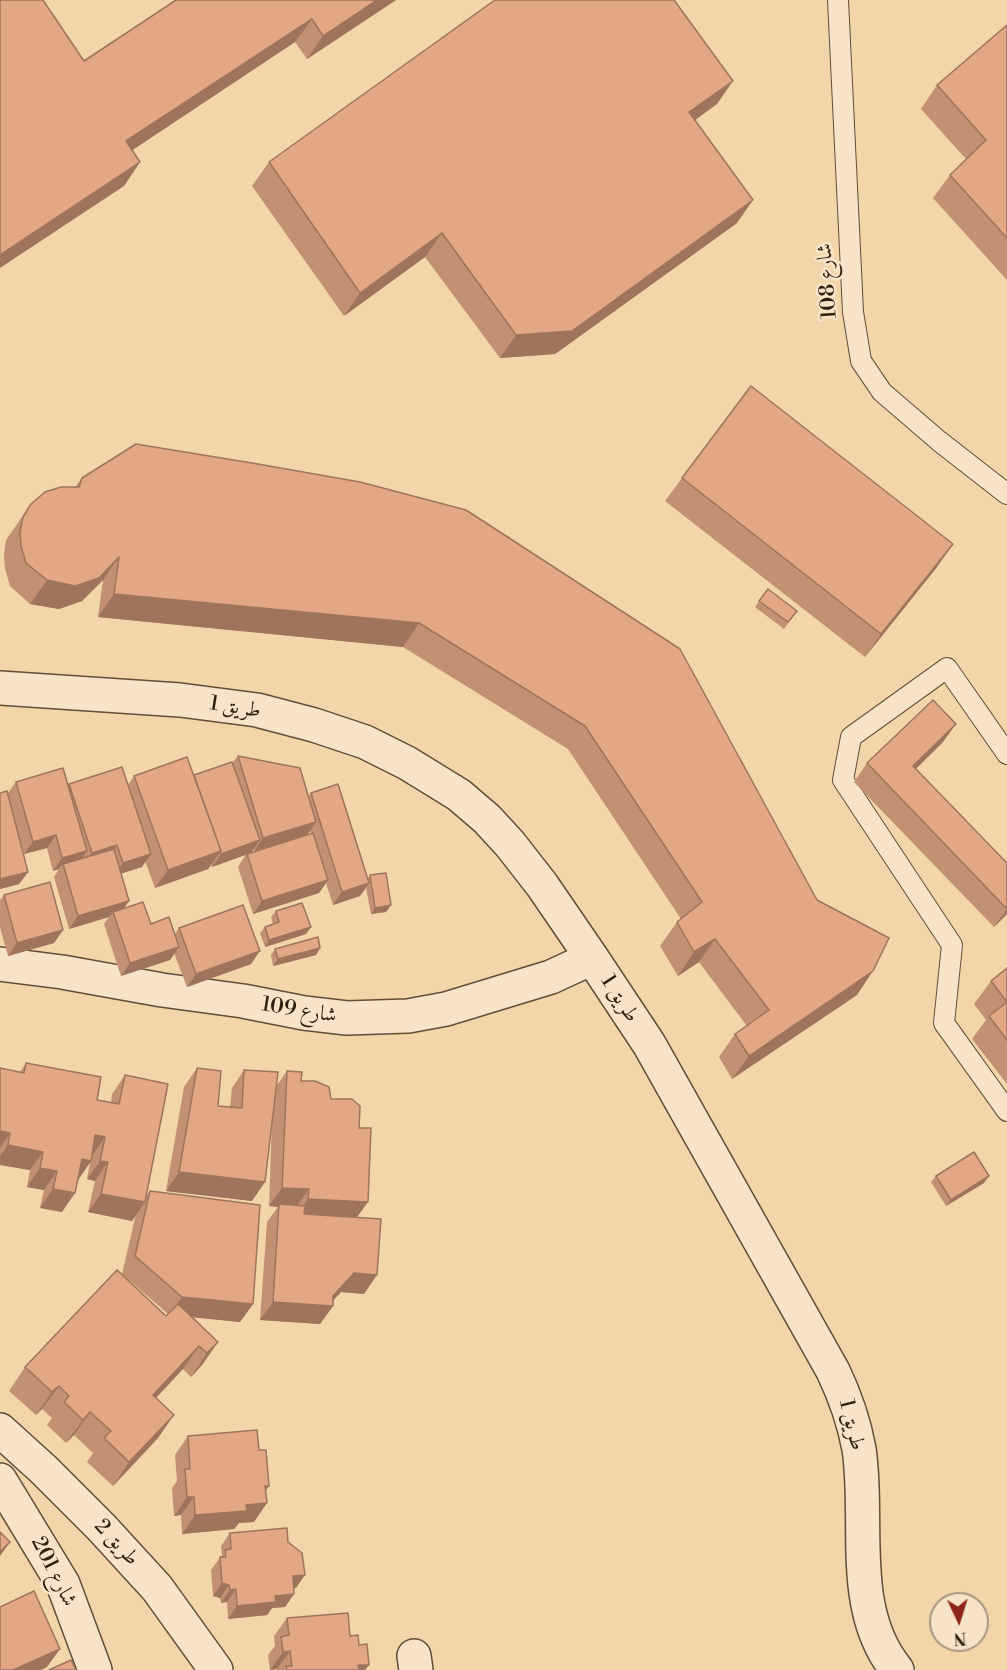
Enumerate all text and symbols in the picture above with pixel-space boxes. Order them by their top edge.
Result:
street label: شارع 108 [813,242,843,320]
street label: طريق 1 [207,692,263,724]
street label: طريق 1 [594,970,644,1028]
street label: شارع 109 [260,993,338,1029]
street label: طريق 1 [833,1397,869,1453]
street label: طريق 2 [88,1514,144,1572]
street label: شارع 201 [25,1533,81,1611]
north arrow [929,1592,989,1652]
text: N [953,1628,967,1648]

